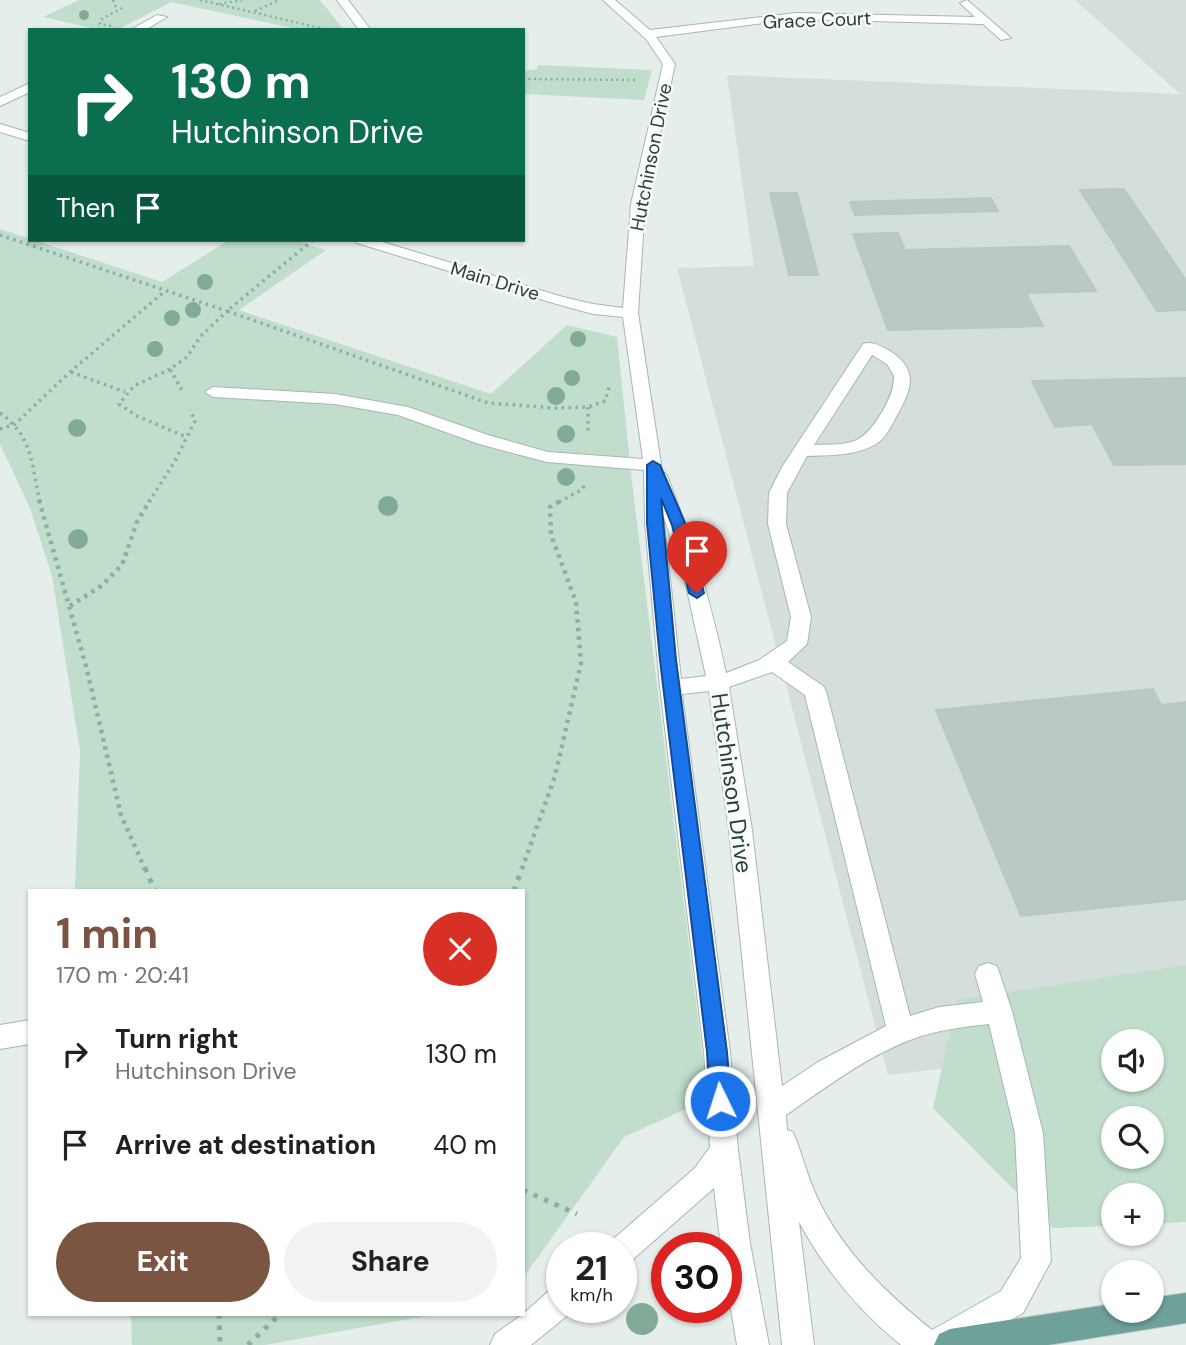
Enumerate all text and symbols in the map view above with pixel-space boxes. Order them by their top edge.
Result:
street label: Grace Court [762,6,872,34]
text: 130 m [171,49,311,113]
icon: right [56,56,147,147]
street label: Hutchinson Drive [624,81,678,233]
text: Hutchinson Drive [171,111,424,153]
icon: arrive [129,189,167,227]
text: Then [56,191,115,225]
street label: Main Drive [447,256,543,306]
pin [667,521,727,593]
icon: arrive [678,532,716,570]
street label: Hutchinson Drive [705,691,759,875]
text: 1 min [56,906,158,961]
button: close [423,912,497,986]
text: 170 m · 20:41 [56,960,189,990]
text: Turn right [115,1022,239,1056]
map controls [1101,1029,1164,1323]
button: sound [1101,1029,1164,1092]
icon: right [56,1035,94,1073]
text: 130 m [426,1037,497,1071]
text: Hutchinson Drive [115,1056,297,1086]
position arrow [683,1064,757,1138]
button: search [1101,1106,1164,1169]
icon: arrive [56,1126,94,1164]
text: Arrive at destination [115,1128,376,1162]
text: 40 m [433,1128,497,1162]
button: + [1101,1183,1164,1246]
button: Exit [56,1222,270,1302]
button: Share [284,1222,497,1302]
speed limit sign: 30 [651,1232,742,1323]
text: 21 [575,1245,608,1291]
button: − [1101,1260,1164,1323]
text: km/h [570,1283,613,1307]

